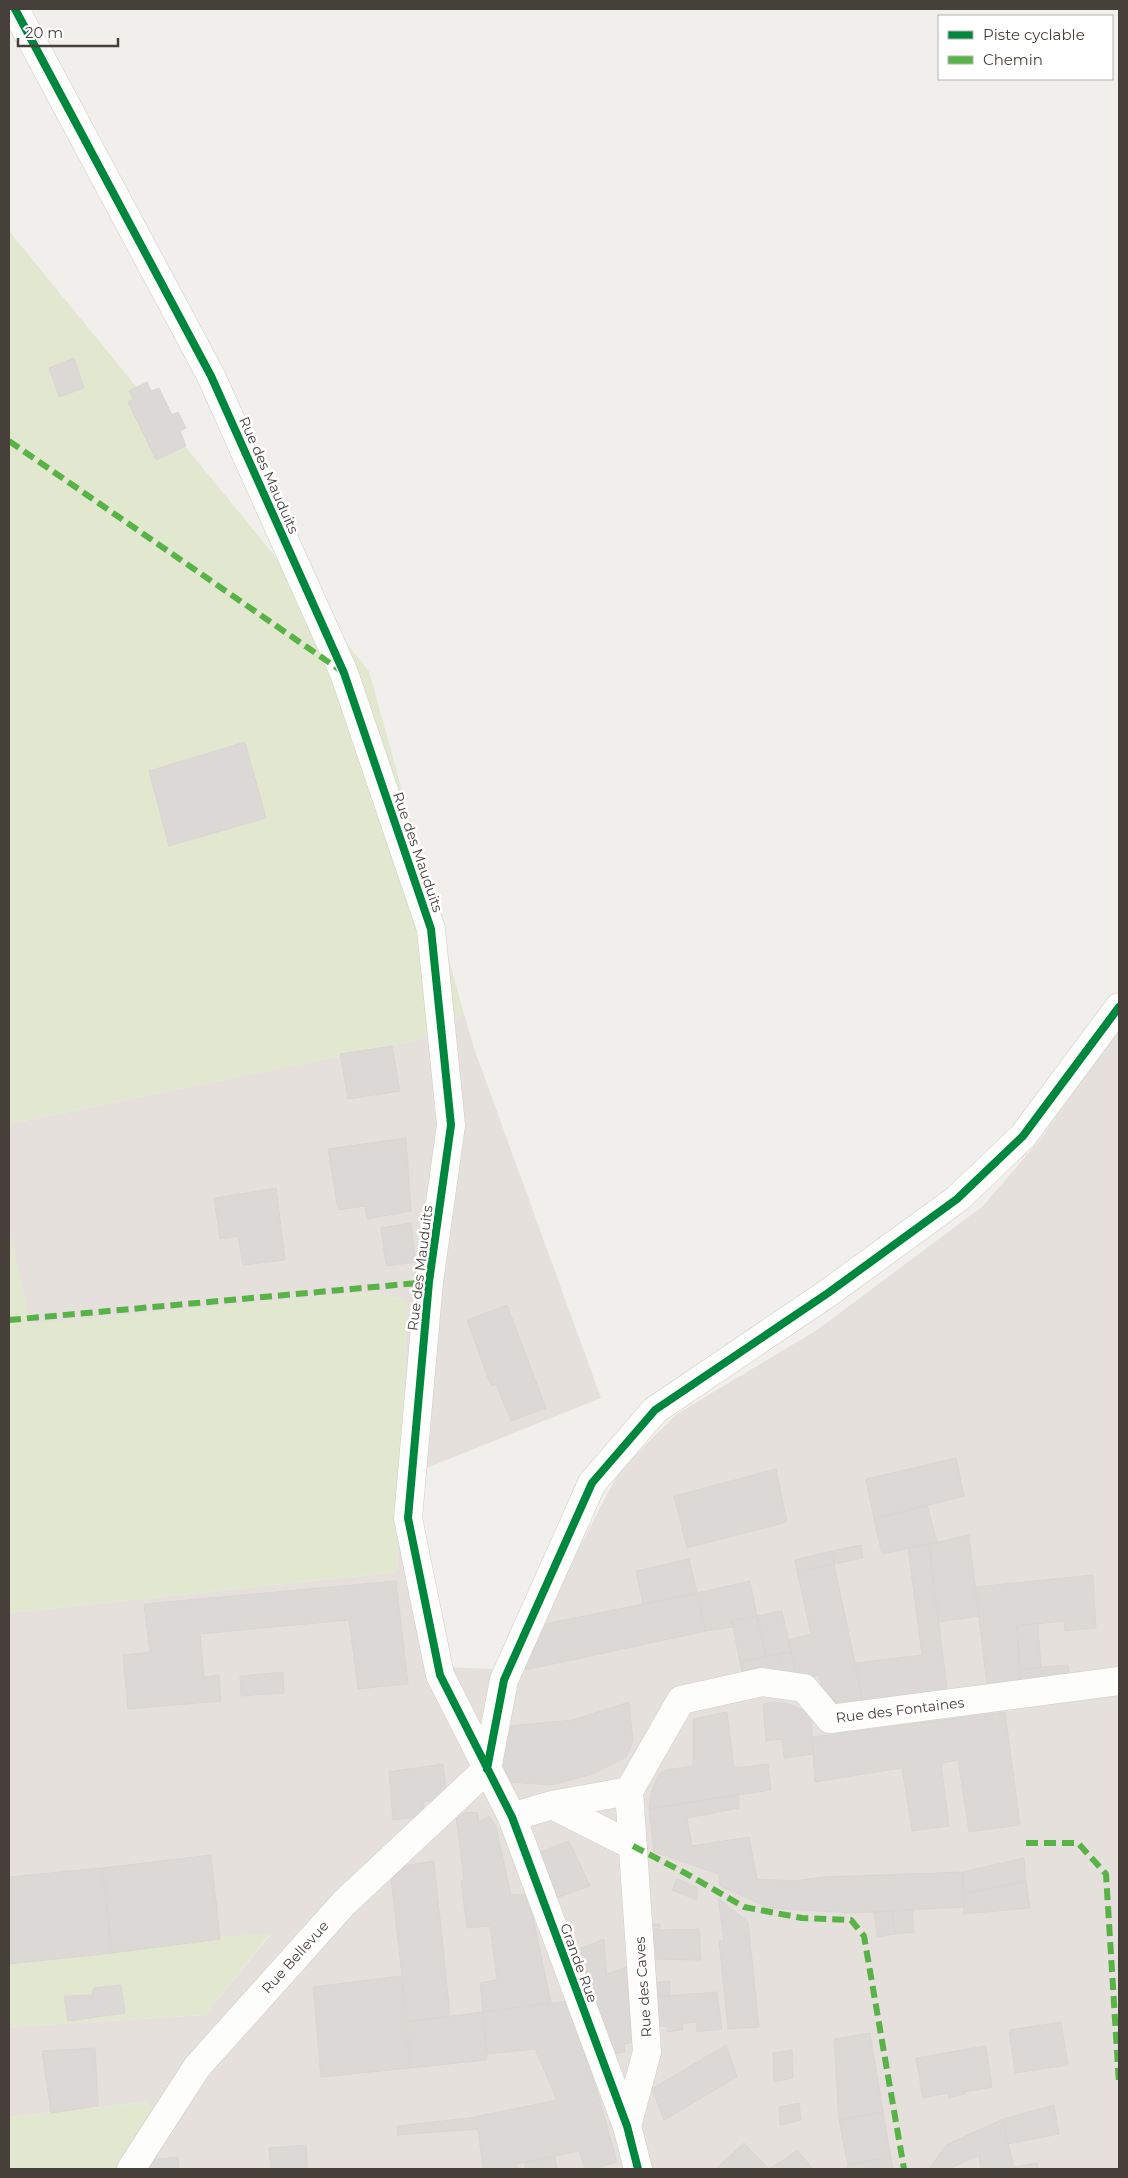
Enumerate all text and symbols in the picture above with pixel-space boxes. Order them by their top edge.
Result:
scale bar [18,15,118,47]
legend [938,15,1113,80]
text: 20 m [25,23,63,42]
text: Piste cyclable [983,25,1085,44]
text: Chemin [983,50,1043,69]
street label: Rue des Mauduits [235,414,303,536]
street label: Rue des Mauduits [389,789,447,915]
street label: Rue des Mauduits [403,1204,437,1332]
street label: Rue des Fontaines [835,1693,965,1727]
street label: Rue Bellevue [258,1917,332,1997]
street label: Grande Rue [556,1921,602,2005]
street label: Rue des Caves [630,1936,655,2038]

